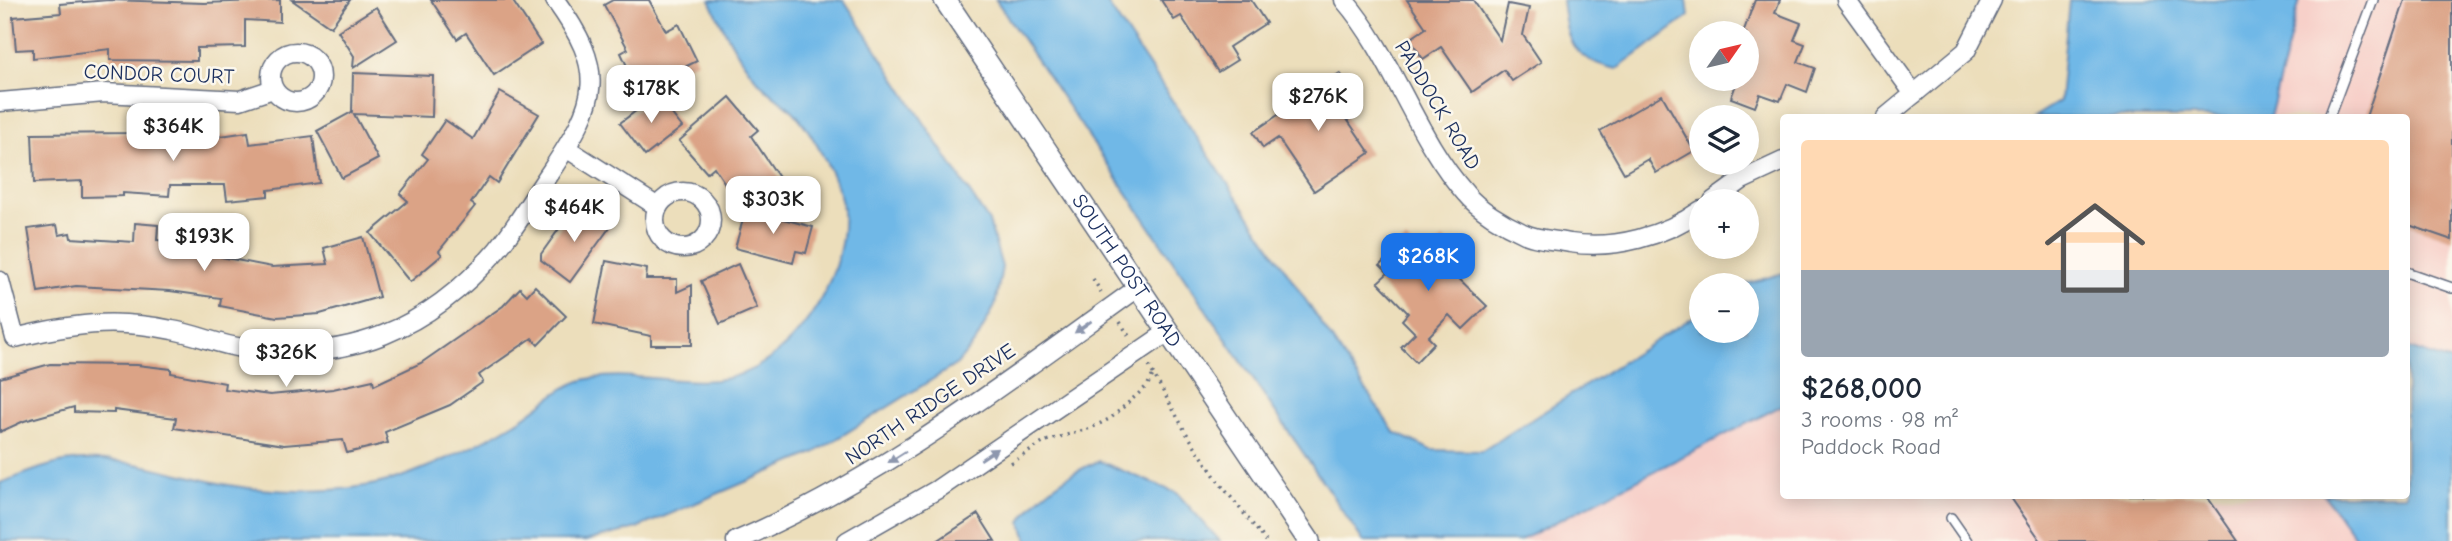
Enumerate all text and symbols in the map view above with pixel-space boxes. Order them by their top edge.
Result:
north arrow [1689,21,1759,91]
map controls [1689,21,1759,343]
street label: PADDOCK ROAD [1390,36,1486,174]
street label: CONDOR COURT [83,59,235,89]
pin: $178K [602,66,700,125]
text: $178K [622,74,680,101]
pin: $276K [1269,74,1367,133]
text: $276K [1288,82,1348,109]
pin: $364K [124,104,222,163]
button: layers [1689,105,1759,175]
text: $364K [143,112,203,139]
pin: $303K [724,176,822,236]
pin: $464K [525,184,623,244]
text: $303K [742,185,804,212]
icon: home [2032,185,2158,311]
street label: SOUTH POST ROAD [1067,189,1187,351]
button: + [1689,189,1759,259]
text: $464K [544,193,604,220]
pin: $193K [155,214,253,273]
text: $193K [174,222,234,249]
pin: $268K [1379,233,1477,293]
text: $268K [1397,242,1459,269]
button: − [1689,273,1759,343]
one-way arrow [1074,320,1092,334]
pin: $326K [237,330,335,389]
text: $326K [255,338,317,365]
street label: NORTH RIDGE DRIVE [841,338,1019,470]
text: $268,000 [1801,371,1922,406]
text: 3 rooms · 98 m² [1801,406,1958,433]
text: Paddock Road [1801,433,1941,460]
one-way arrow [980,447,998,461]
one-way arrow [887,451,906,464]

